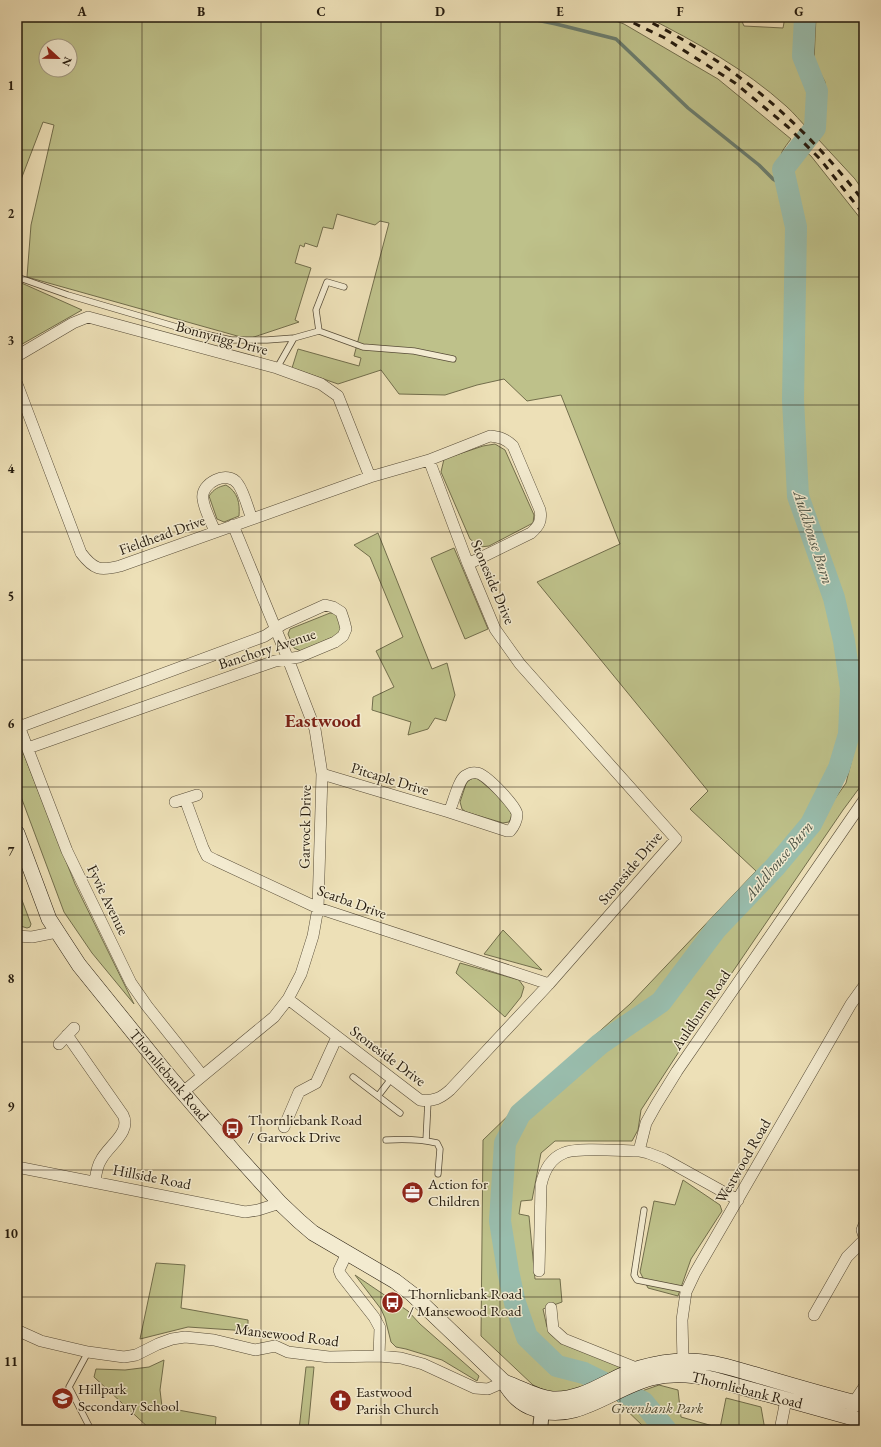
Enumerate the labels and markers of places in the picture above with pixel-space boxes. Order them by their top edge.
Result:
place label: Thornliebank Road / Garvock Drive [248,1110,362,1146]
bus stop icon: Thornliebank Road / Garvock Drive [219,1116,245,1142]
place label: Action for Children [427,1174,488,1210]
office icon: Action for Children [400,1180,426,1206]
place label: Thornliebank Road / Mansewood Road [408,1284,522,1320]
bus stop icon: Thornliebank Road / Mansewood Road [379,1290,405,1316]
place label: Hillpark Secondary School [78,1379,179,1415]
place label: Eastwood Parish Church [356,1382,439,1418]
school or university icon: Hillpark Secondary School [50,1385,76,1411]
church icon: Eastwood Parish Church [327,1388,353,1414]

